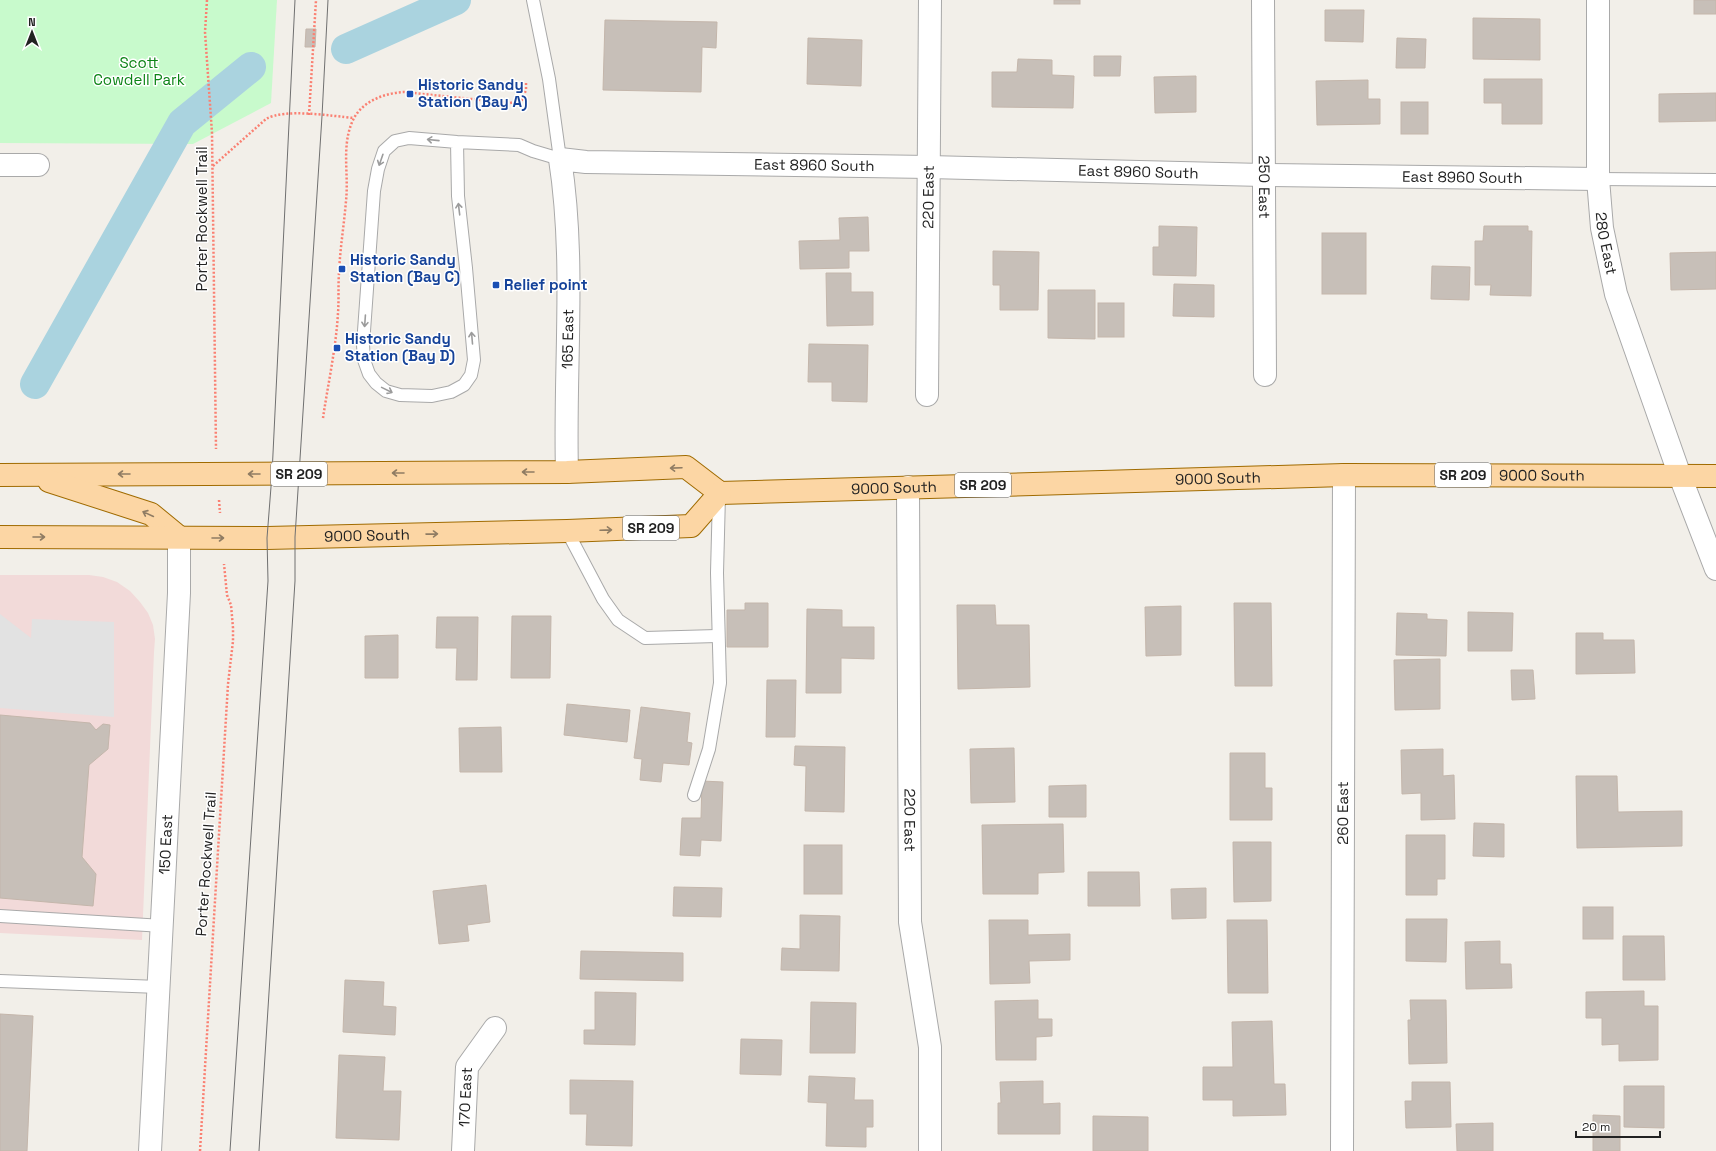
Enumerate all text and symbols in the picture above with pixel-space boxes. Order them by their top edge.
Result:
north arrow [12,12,52,52]
text: N [28,15,36,29]
park label: Scott Cowdell Park [93,53,185,89]
place label: Historic Sandy Station (Bay A) [418,75,528,111]
marker: Historic Sandy Station (Bay A) [405,89,415,99]
one-way arrow [427,136,440,144]
street label: Porter Rockwell Trail [192,146,211,292]
one-way arrow [377,153,384,166]
street label: East 8960 South [754,154,875,175]
street label: 250 East [1255,155,1274,219]
street label: East 8960 South [1078,161,1199,182]
street label: 220 East [918,165,938,229]
street label: East 8960 South [1402,167,1523,187]
one-way arrow [456,203,463,216]
street label: 280 East [1592,211,1622,277]
place label: Historic Sandy Station (Bay C) [350,250,460,286]
marker: Historic Sandy Station (Bay C) [337,264,347,274]
place label: Relief point [504,275,588,294]
marker: Relief point [491,280,501,290]
street label: 165 East [557,309,577,369]
one-way arrow [361,314,368,327]
place label: Historic Sandy Station (Bay D) [345,329,455,365]
one-way arrow [469,332,476,345]
marker: Historic Sandy Station (Bay D) [332,343,342,353]
one-way arrow [380,386,392,394]
road number: SR 209 [271,462,327,486]
road number: SR 209 [1435,463,1491,487]
one-way arrow [670,464,683,471]
street label: 9000 South [1499,465,1585,485]
street label: 9000 South [1175,467,1261,489]
one-way arrow [522,468,535,476]
one-way arrow [392,469,405,477]
one-way arrow [118,470,131,478]
one-way arrow [248,470,261,478]
road number: SR 209 [955,473,1011,497]
street label: 9000 South [851,477,937,498]
one-way arrow [142,510,154,517]
road number: SR 209 [623,516,679,540]
street label: 9000 South [324,525,410,546]
one-way arrow [599,526,612,533]
one-way arrow [425,531,438,538]
one-way arrow [32,533,45,541]
one-way arrow [211,534,224,542]
street label: 260 East [1333,781,1352,845]
street label: 220 East [900,788,920,852]
street label: Porter Rockwell Trail [191,791,220,937]
street label: 150 East [154,814,176,875]
street label: 170 East [454,1067,476,1127]
scale bar [1576,1113,1660,1139]
text: 20 m [1582,1119,1610,1135]

